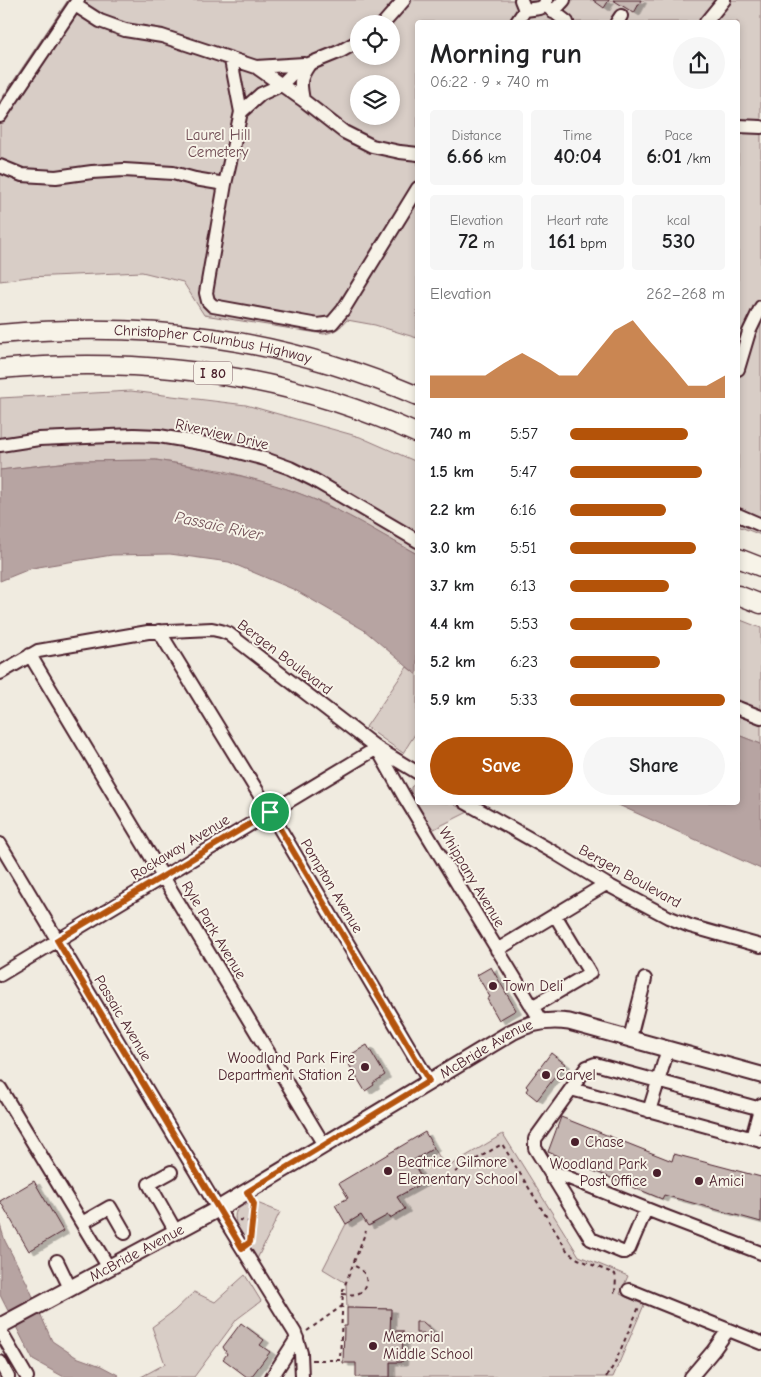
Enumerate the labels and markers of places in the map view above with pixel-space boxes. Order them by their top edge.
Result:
pin [249,791,291,833]
place label: Town Deli [503,977,563,995]
marker: Town Deli [487,980,499,992]
place label: Woodland Park Fire Department Station 2 [218,1049,355,1084]
marker: Woodland Park Fire Department Station 2 [359,1061,371,1073]
place label: Carvel [556,1066,596,1084]
marker: Carvel [540,1069,552,1081]
place label: Chase [585,1133,624,1151]
marker: Chase [569,1136,581,1148]
place label: Beatrice Gilmore Elementary School [398,1153,518,1188]
place label: Woodland Park Post Office [550,1155,648,1190]
marker: Beatrice Gilmore Elementary School [382,1165,394,1177]
marker: Woodland Park Post Office [651,1167,663,1179]
place label: Amici [709,1172,744,1190]
marker: Amici [693,1175,705,1187]
place label: Memorial Middle School [383,1328,473,1363]
marker: Memorial Middle School [367,1340,379,1352]

